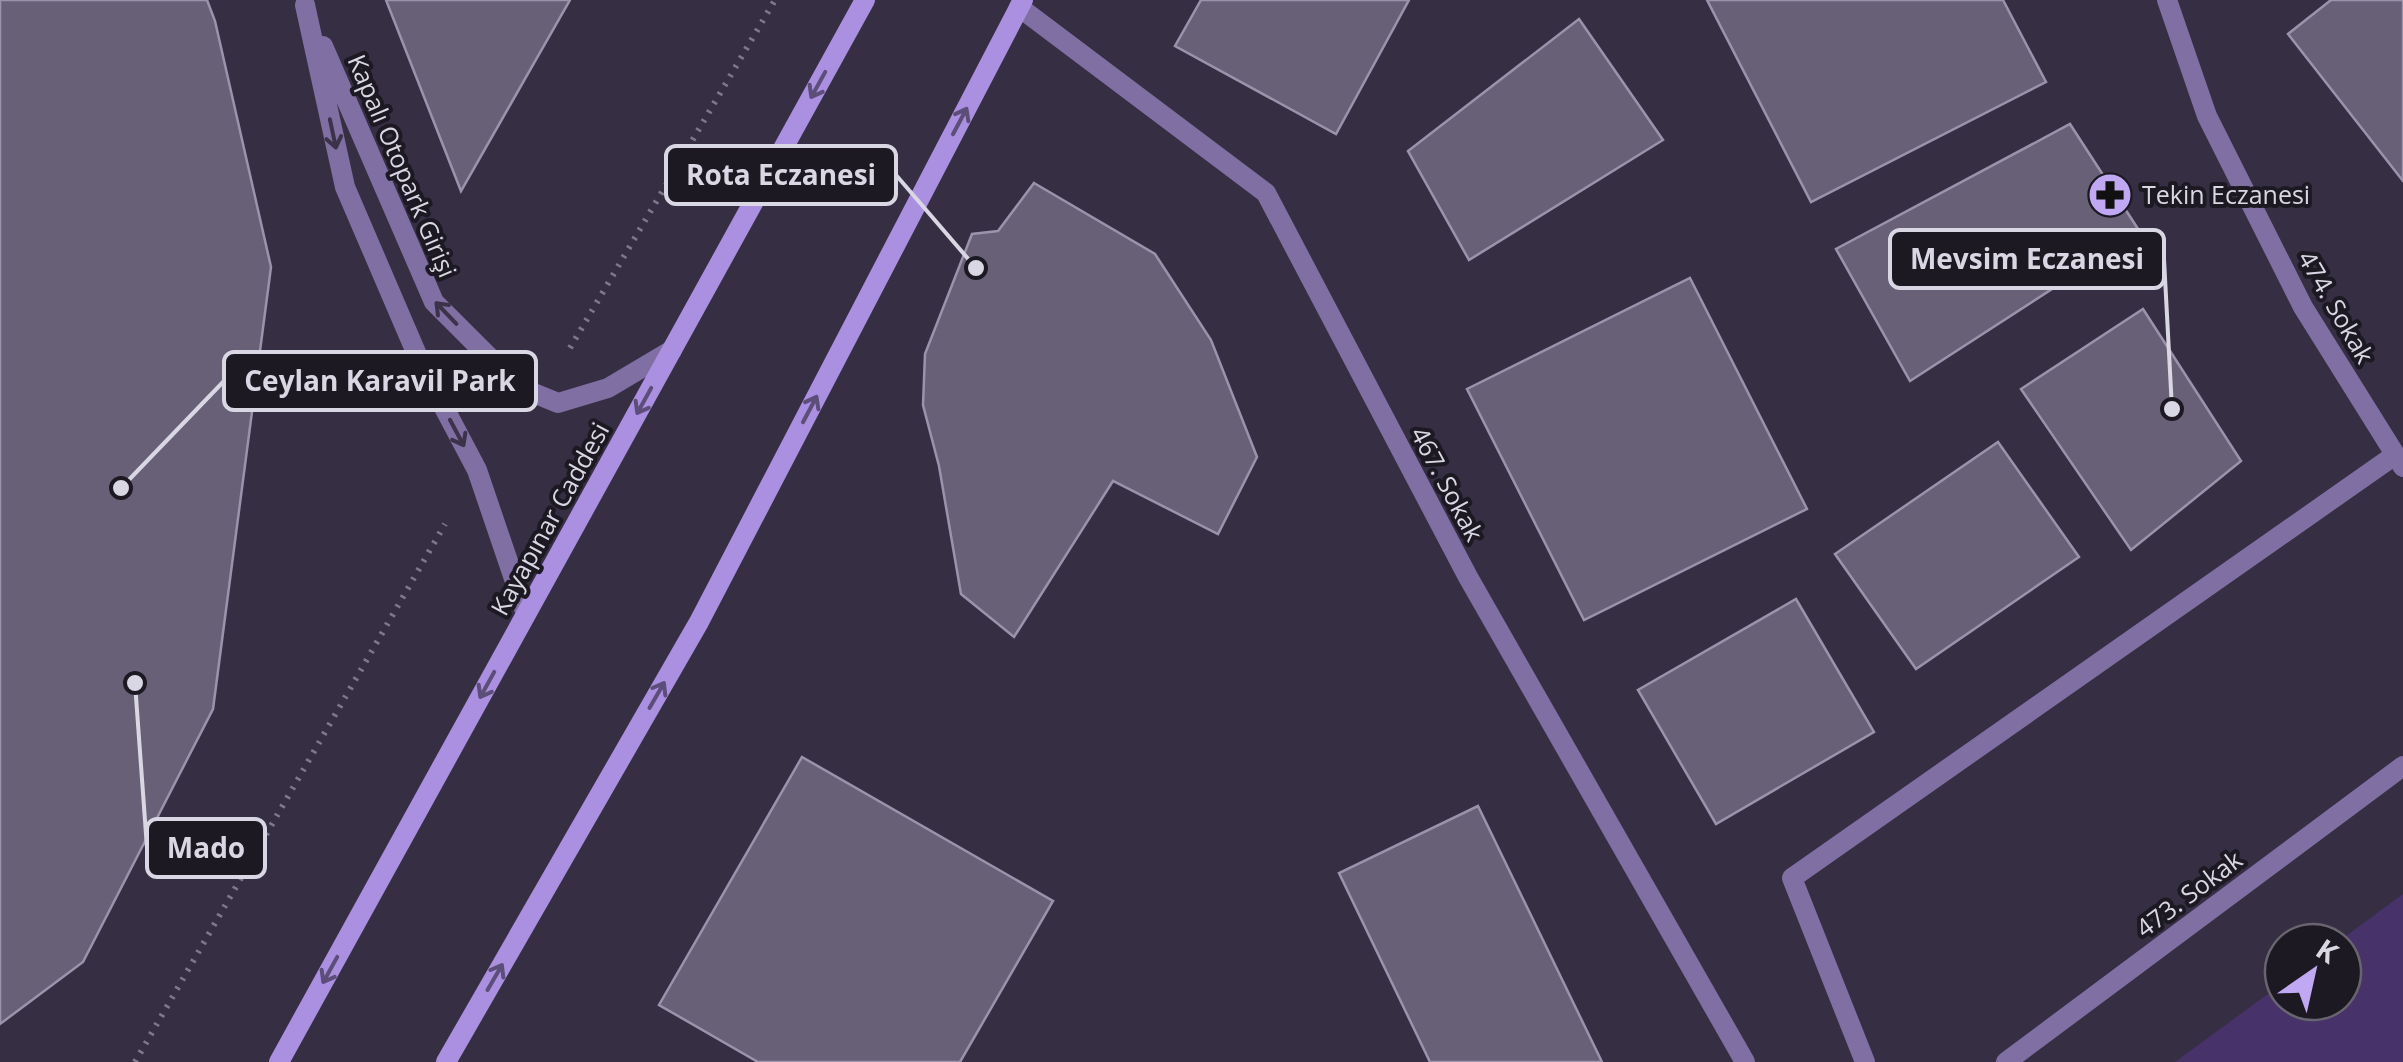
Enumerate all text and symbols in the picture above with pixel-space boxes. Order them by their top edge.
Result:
street label: Kapalı Otopark Girişi [341,49,465,282]
one-way arrow [807,70,827,100]
one-way arrow [951,106,970,136]
one-way arrow [325,117,343,149]
callout: Rota Eczanesi [666,146,896,204]
text: Rota Eczanesi [686,155,876,193]
pharmacy icon: Tekin Eczanesi [2087,172,2133,218]
place label: Tekin Eczanesi [2142,177,2310,211]
callout: Mevsim Eczanesi [1890,230,2164,288]
text: Mevsim Eczanesi [1910,239,2144,277]
street label: 474. Sokak [2291,244,2383,369]
one-way arrow [434,302,458,326]
callout: Ceylan Karavil Park [224,352,536,410]
text: Ceylan Karavil Park [244,361,516,399]
one-way arrow [633,385,653,415]
one-way arrow [801,394,820,424]
street label: Kayapınar Caddesi [482,416,616,621]
one-way arrow [448,418,467,448]
street label: 467. Sokak [1404,420,1492,547]
one-way arrow [476,670,496,700]
one-way arrow [647,681,667,711]
callout: Mado [147,819,265,877]
text: Mado [167,828,245,866]
street label: 473. Sokak [2128,842,2248,944]
north arrow [2263,922,2363,1022]
text: K [2309,929,2346,972]
one-way arrow [319,955,339,984]
one-way arrow [485,964,505,992]

